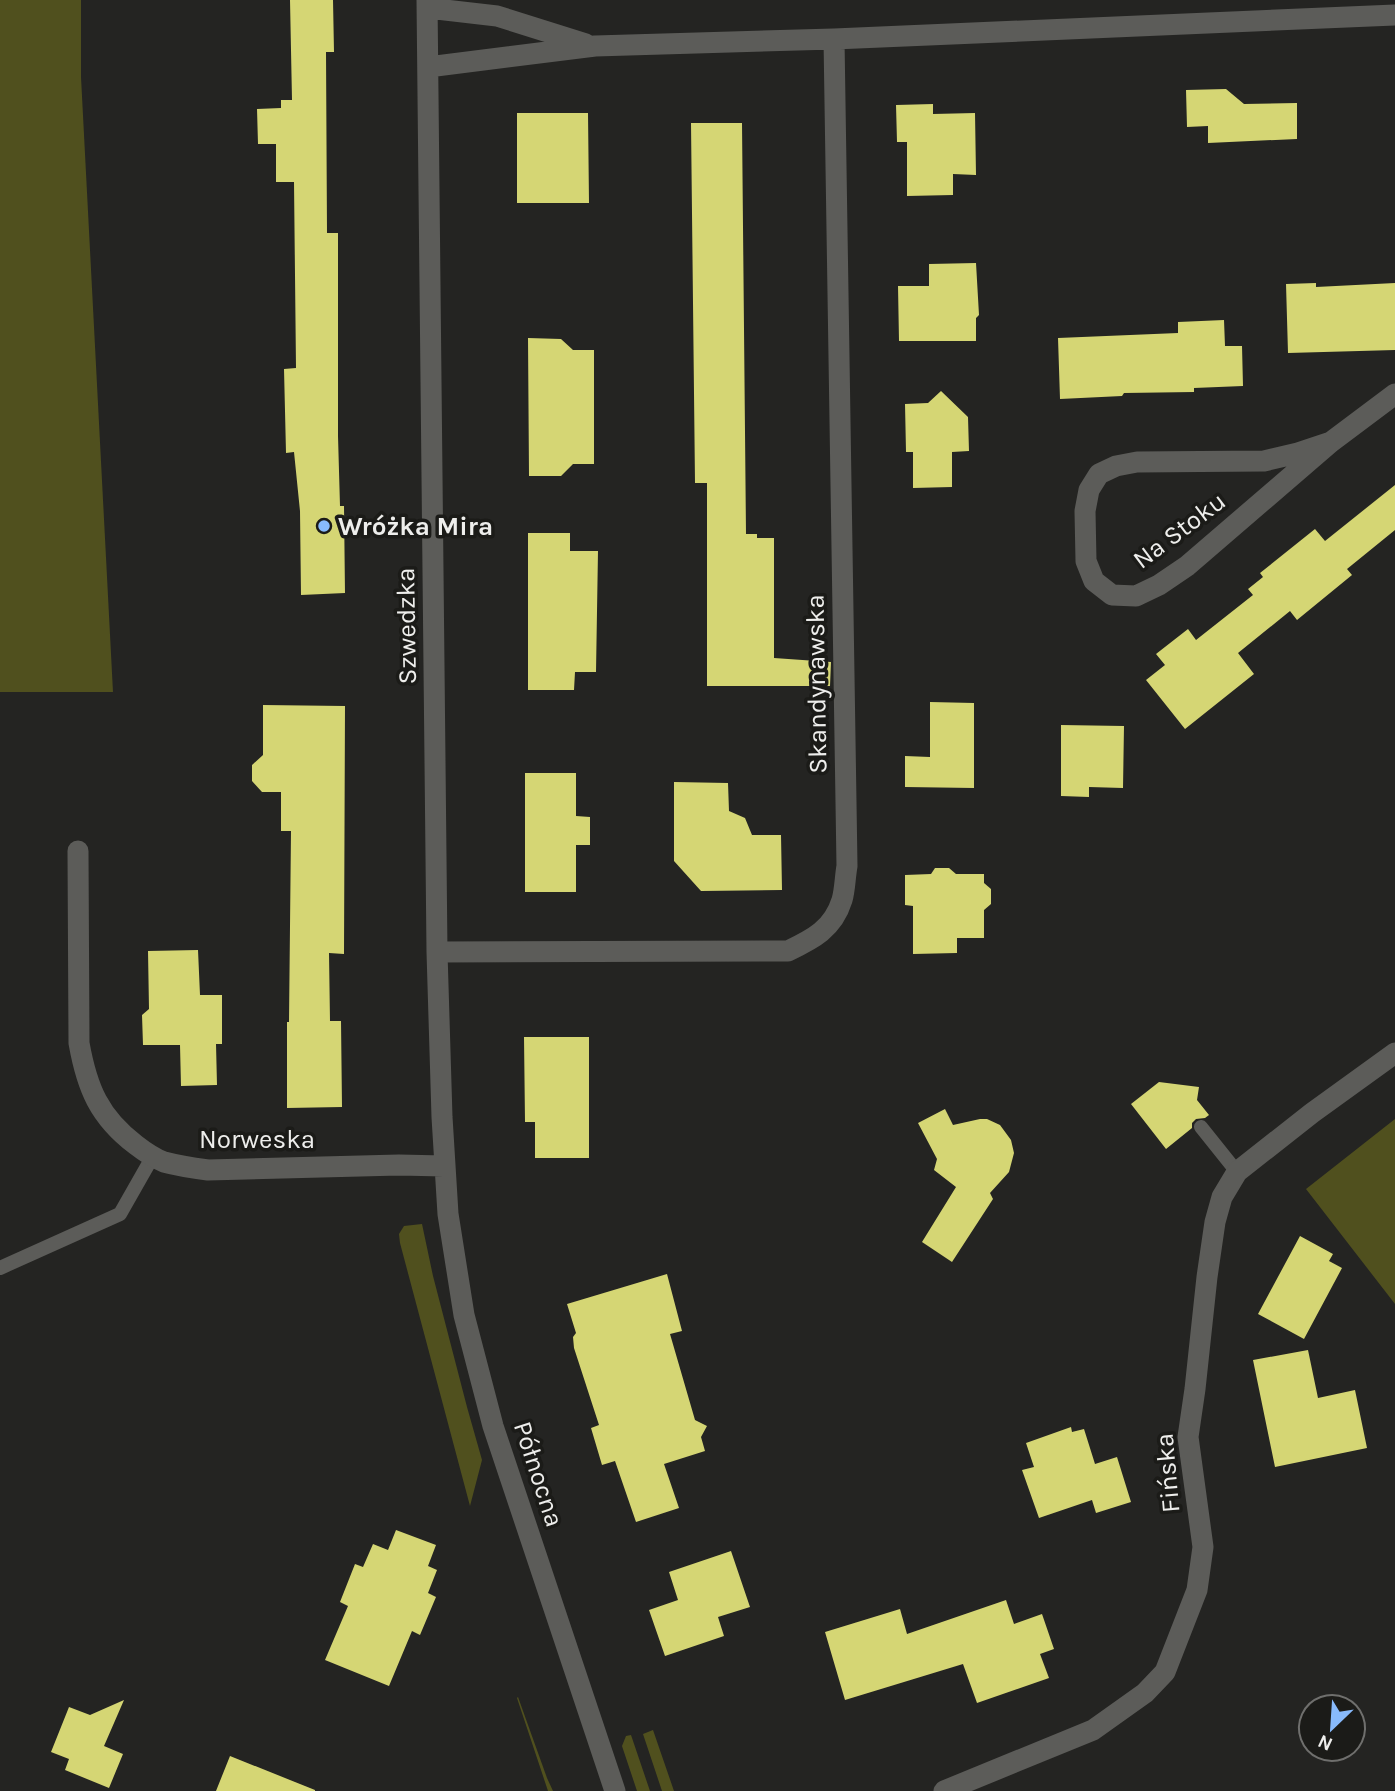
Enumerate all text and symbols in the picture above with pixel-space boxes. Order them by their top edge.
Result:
street label: Na Stoku [1127,485,1232,575]
place label: Wróżka Mira [338,511,493,542]
marker: Wróżka Mira [316,518,332,534]
street label: Szwedzka [390,567,423,685]
street label: Skandynawska [799,594,834,774]
street label: Norweska [199,1124,315,1155]
street label: Północna [507,1417,570,1531]
street label: Fińska [1149,1432,1186,1514]
north arrow [1297,1693,1367,1763]
text: N [1314,1730,1336,1755]

